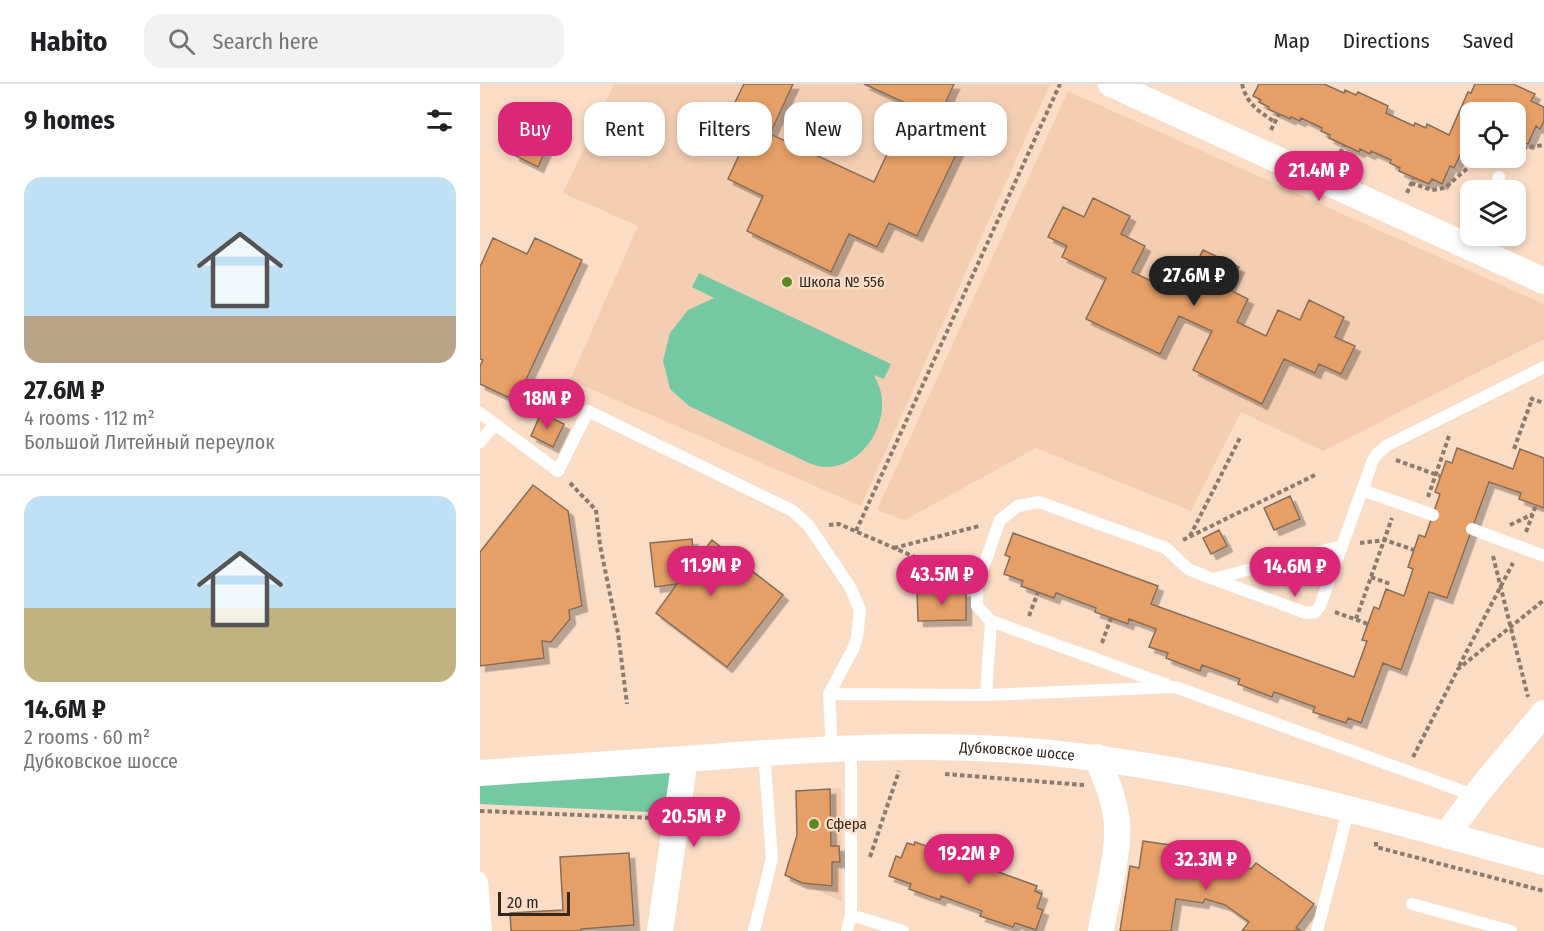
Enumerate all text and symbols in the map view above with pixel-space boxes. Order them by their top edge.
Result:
search box [144,14,564,68]
text: Habito [30,25,108,58]
icon: search [165,25,198,58]
text: Search here [213,28,319,55]
text: Map [1273,28,1310,54]
text: Directions [1343,28,1430,54]
text: Saved [1463,28,1514,54]
chip: Buy [498,102,572,156]
chip: Rent [584,102,665,156]
chip: Filters [677,102,772,156]
chip: New [784,102,862,156]
chip: Apartment [874,102,1007,156]
map controls [1460,102,1526,246]
button: locate [1460,102,1526,168]
icon: filters [423,104,456,137]
text: 9 homes [24,105,115,136]
pin: 21.4M ₽ [1264,151,1374,202]
text: 21.4M ₽ [1288,158,1350,182]
button: layers [1460,180,1526,246]
icon: home [186,216,294,324]
pin: 27.6M ₽ [1139,256,1249,307]
text: 27.6M ₽ [1163,263,1225,287]
place label: Школа № 556 [799,273,884,291]
marker: Школа № 556 [780,275,794,289]
text: 27.6M ₽ [24,375,104,406]
pin: 18M ₽ [505,379,589,430]
text: 18M ₽ [523,386,571,410]
text: 4 rooms · 112 m² [24,406,155,430]
text: Большой Литейный переулок [24,430,275,454]
icon: home [186,535,294,643]
pin: 11.9M ₽ [656,546,766,597]
pin: 14.6M ₽ [1240,547,1350,598]
text: 11.9M ₽ [681,553,741,577]
text: 14.6M ₽ [1264,554,1326,578]
pin: 43.5M ₽ [887,555,997,606]
text: 43.5M ₽ [910,562,974,586]
text: 14.6M ₽ [24,694,106,725]
text: 2 rooms · 60 m² [24,725,150,749]
street label: Дубковское шоссе [958,738,1076,765]
text: Дубковское шоссе [24,749,178,773]
pin: 20.5M ₽ [639,797,749,848]
text: 20.5M ₽ [662,804,726,828]
place label: Сфера [826,815,867,833]
marker: Сфера [807,817,821,831]
pin: 19.2M ₽ [914,834,1024,885]
pin: 32.3M ₽ [1151,840,1261,891]
text: 19.2M ₽ [938,841,1000,865]
text: 32.3M ₽ [1175,847,1237,871]
scale bar [498,889,570,916]
text: 20 m [507,893,538,912]

